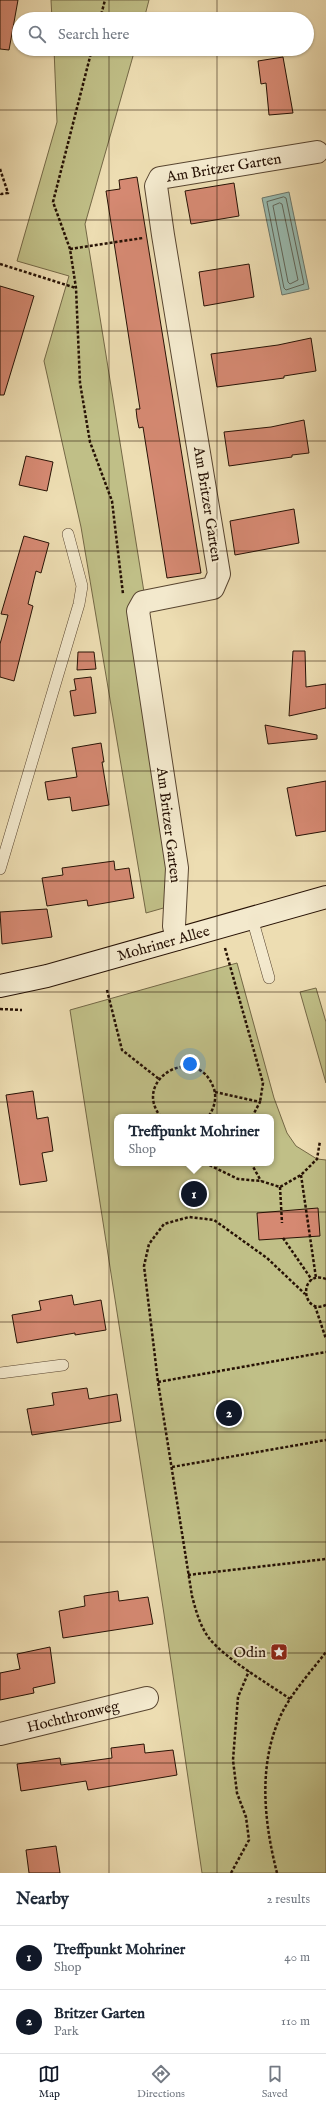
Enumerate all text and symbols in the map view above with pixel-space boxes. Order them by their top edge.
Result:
search box [12,12,314,56]
icon: search [26,23,48,45]
text: Search here [58,25,129,44]
street label: Am Britzer Garten [164,149,283,187]
street label: Am Britzer Garten [189,444,226,563]
street label: Am Britzer Garten [152,765,185,884]
street label: Mohriner Allee [115,921,212,966]
your location [180,1054,200,1074]
popup [114,1114,274,1166]
text: Treffpunkt Mohriner [128,1122,260,1141]
text: Shop [128,1141,156,1158]
pin: 1 [181,1179,207,1209]
pin: 2 [216,1398,242,1428]
place icon: Odin [269,1642,289,1662]
place label: Odin [234,1643,266,1662]
street label: Hochthronweg [25,1696,122,1737]
text: Nearby [16,1889,69,1910]
text: 2 results [266,1891,310,1908]
text: Treffpunkt Mohriner [54,1940,185,1959]
text: 1 [27,1949,31,1966]
text: 40 m [284,1949,310,1966]
text: Shop [54,1959,82,1976]
text: Britzer Garten [54,2004,145,2023]
text: 2 [26,2013,32,2030]
text: 110 m [281,2013,310,2030]
text: Park [54,2023,79,2040]
tab: Map [38,2063,60,2101]
tab: Directions [137,2063,185,2101]
tab: Saved [262,2063,288,2101]

